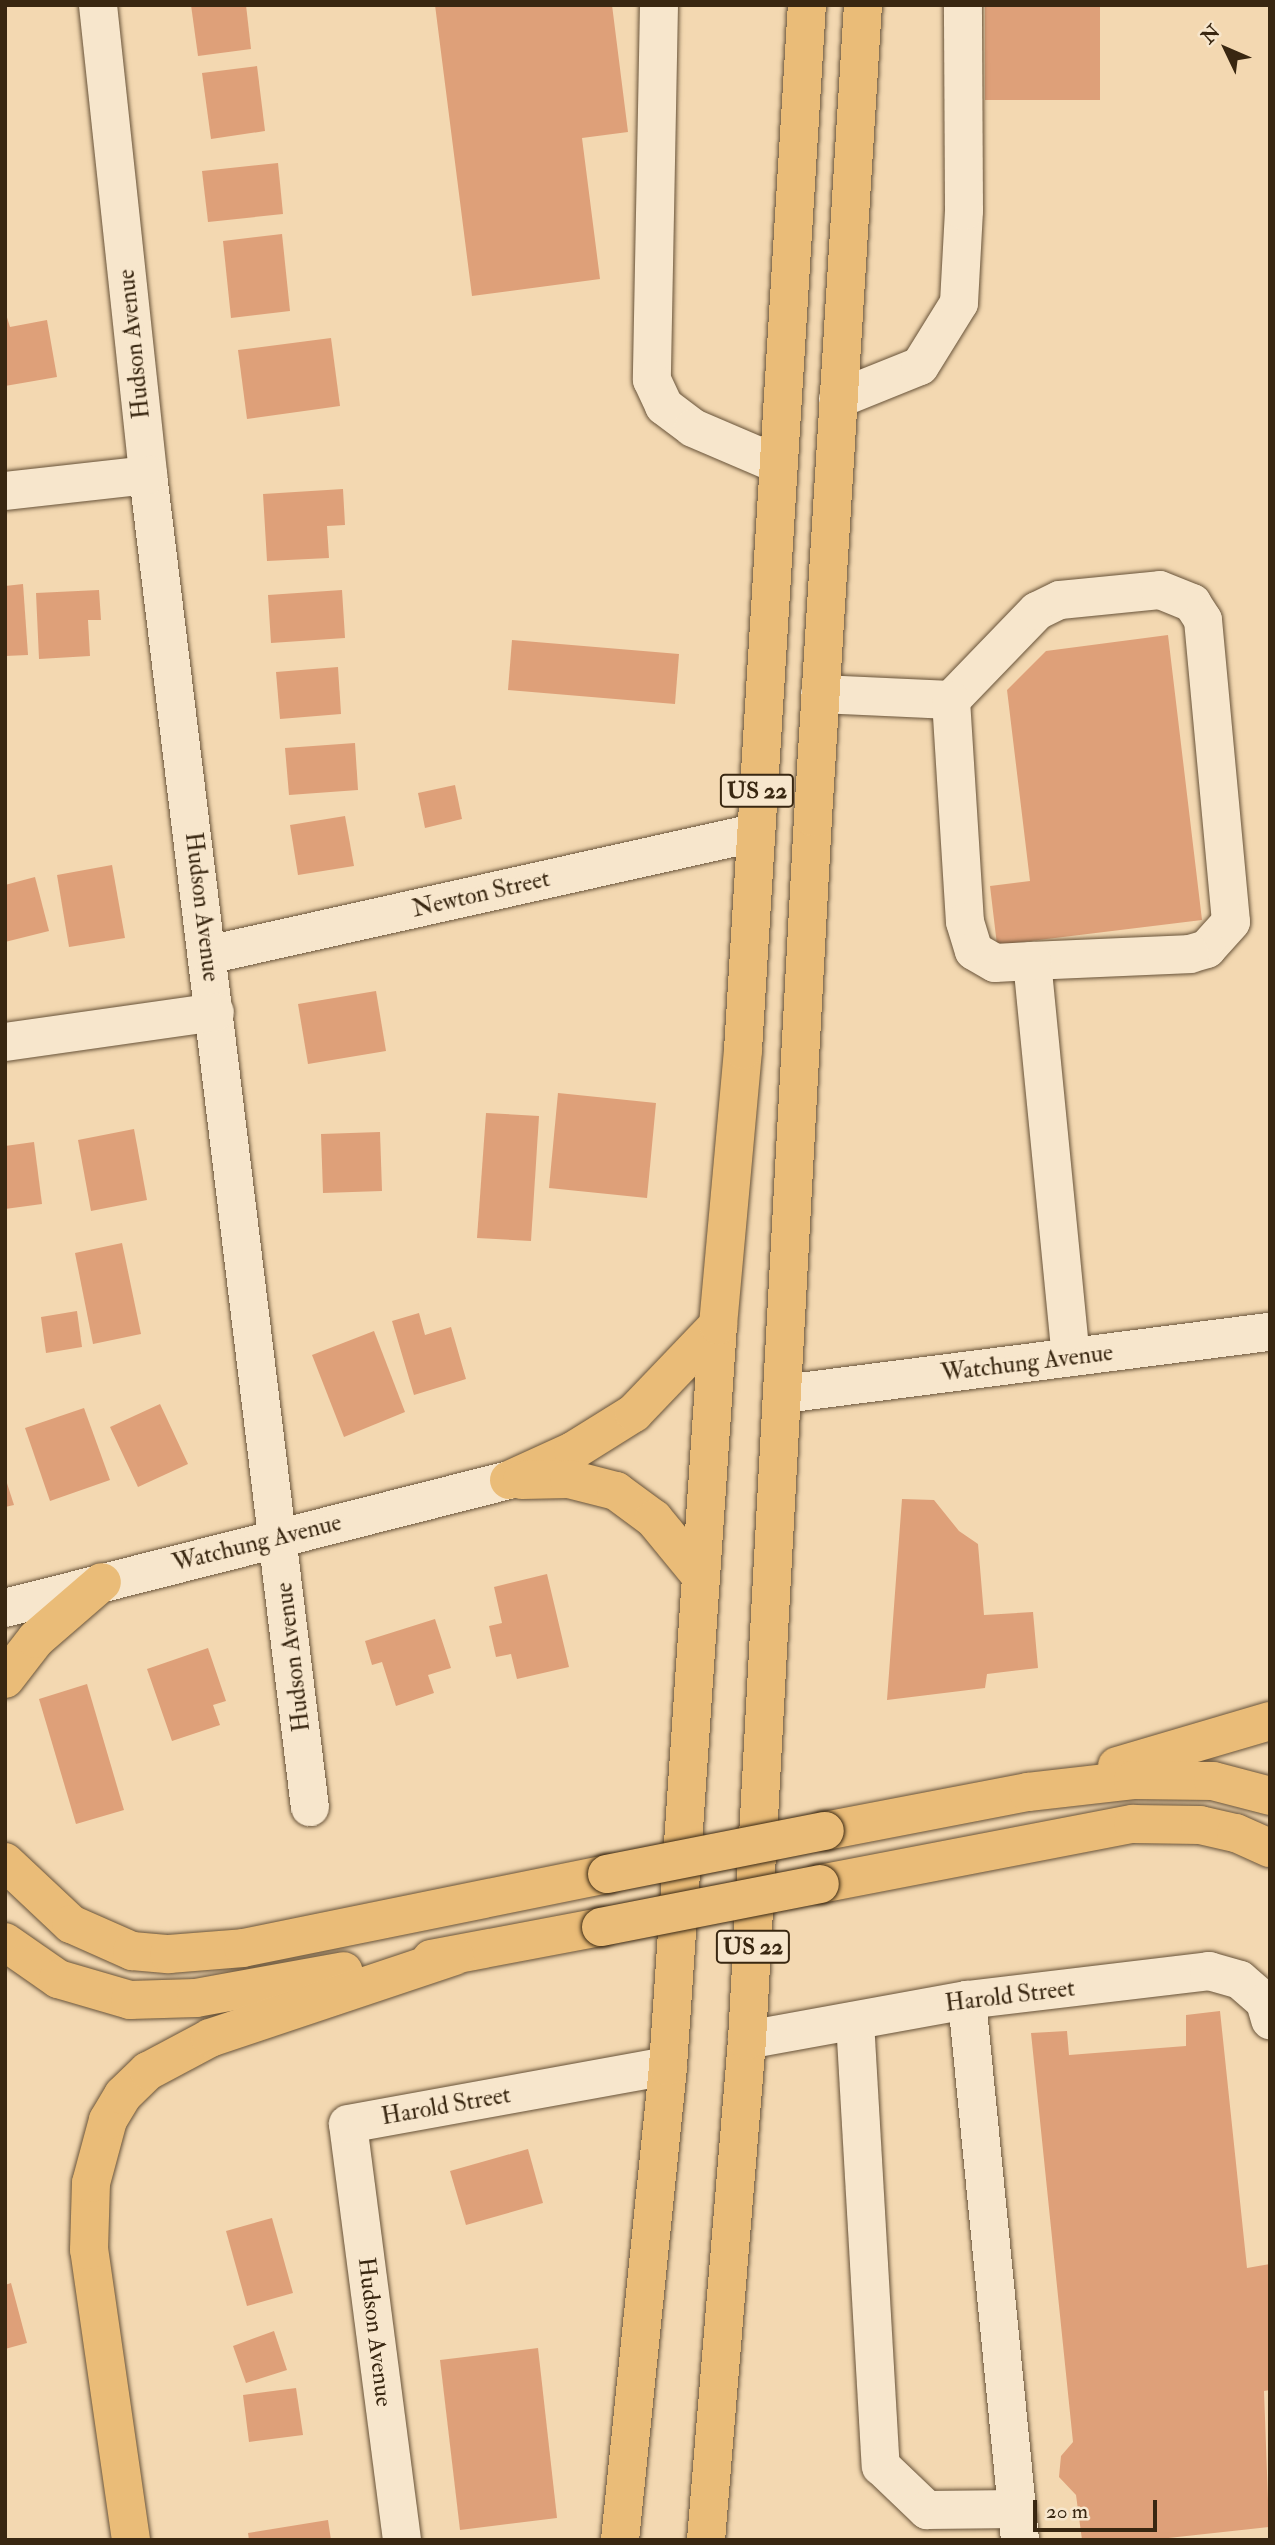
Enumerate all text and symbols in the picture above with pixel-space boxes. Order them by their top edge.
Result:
north arrow [1191,14,1261,84]
text: N [1196,20,1225,49]
street label: Hudson Avenue [112,268,156,420]
road number: US 22 [718,772,796,810]
street label: Hudson Avenue [179,831,225,983]
street label: Newton Street [409,864,553,924]
street label: Watchung Avenue [939,1338,1115,1388]
street label: Watchung Avenue [170,1508,344,1578]
street label: Hudson Avenue [270,1581,316,1733]
road number: US 22 [714,1928,792,1966]
street label: Harold Street [943,1974,1077,2018]
street label: Harold Street [379,2080,513,2132]
street label: Hudson Avenue [352,2256,398,2408]
scale bar [1037,2486,1161,2530]
text: 20 m [1046,2498,1088,2525]

